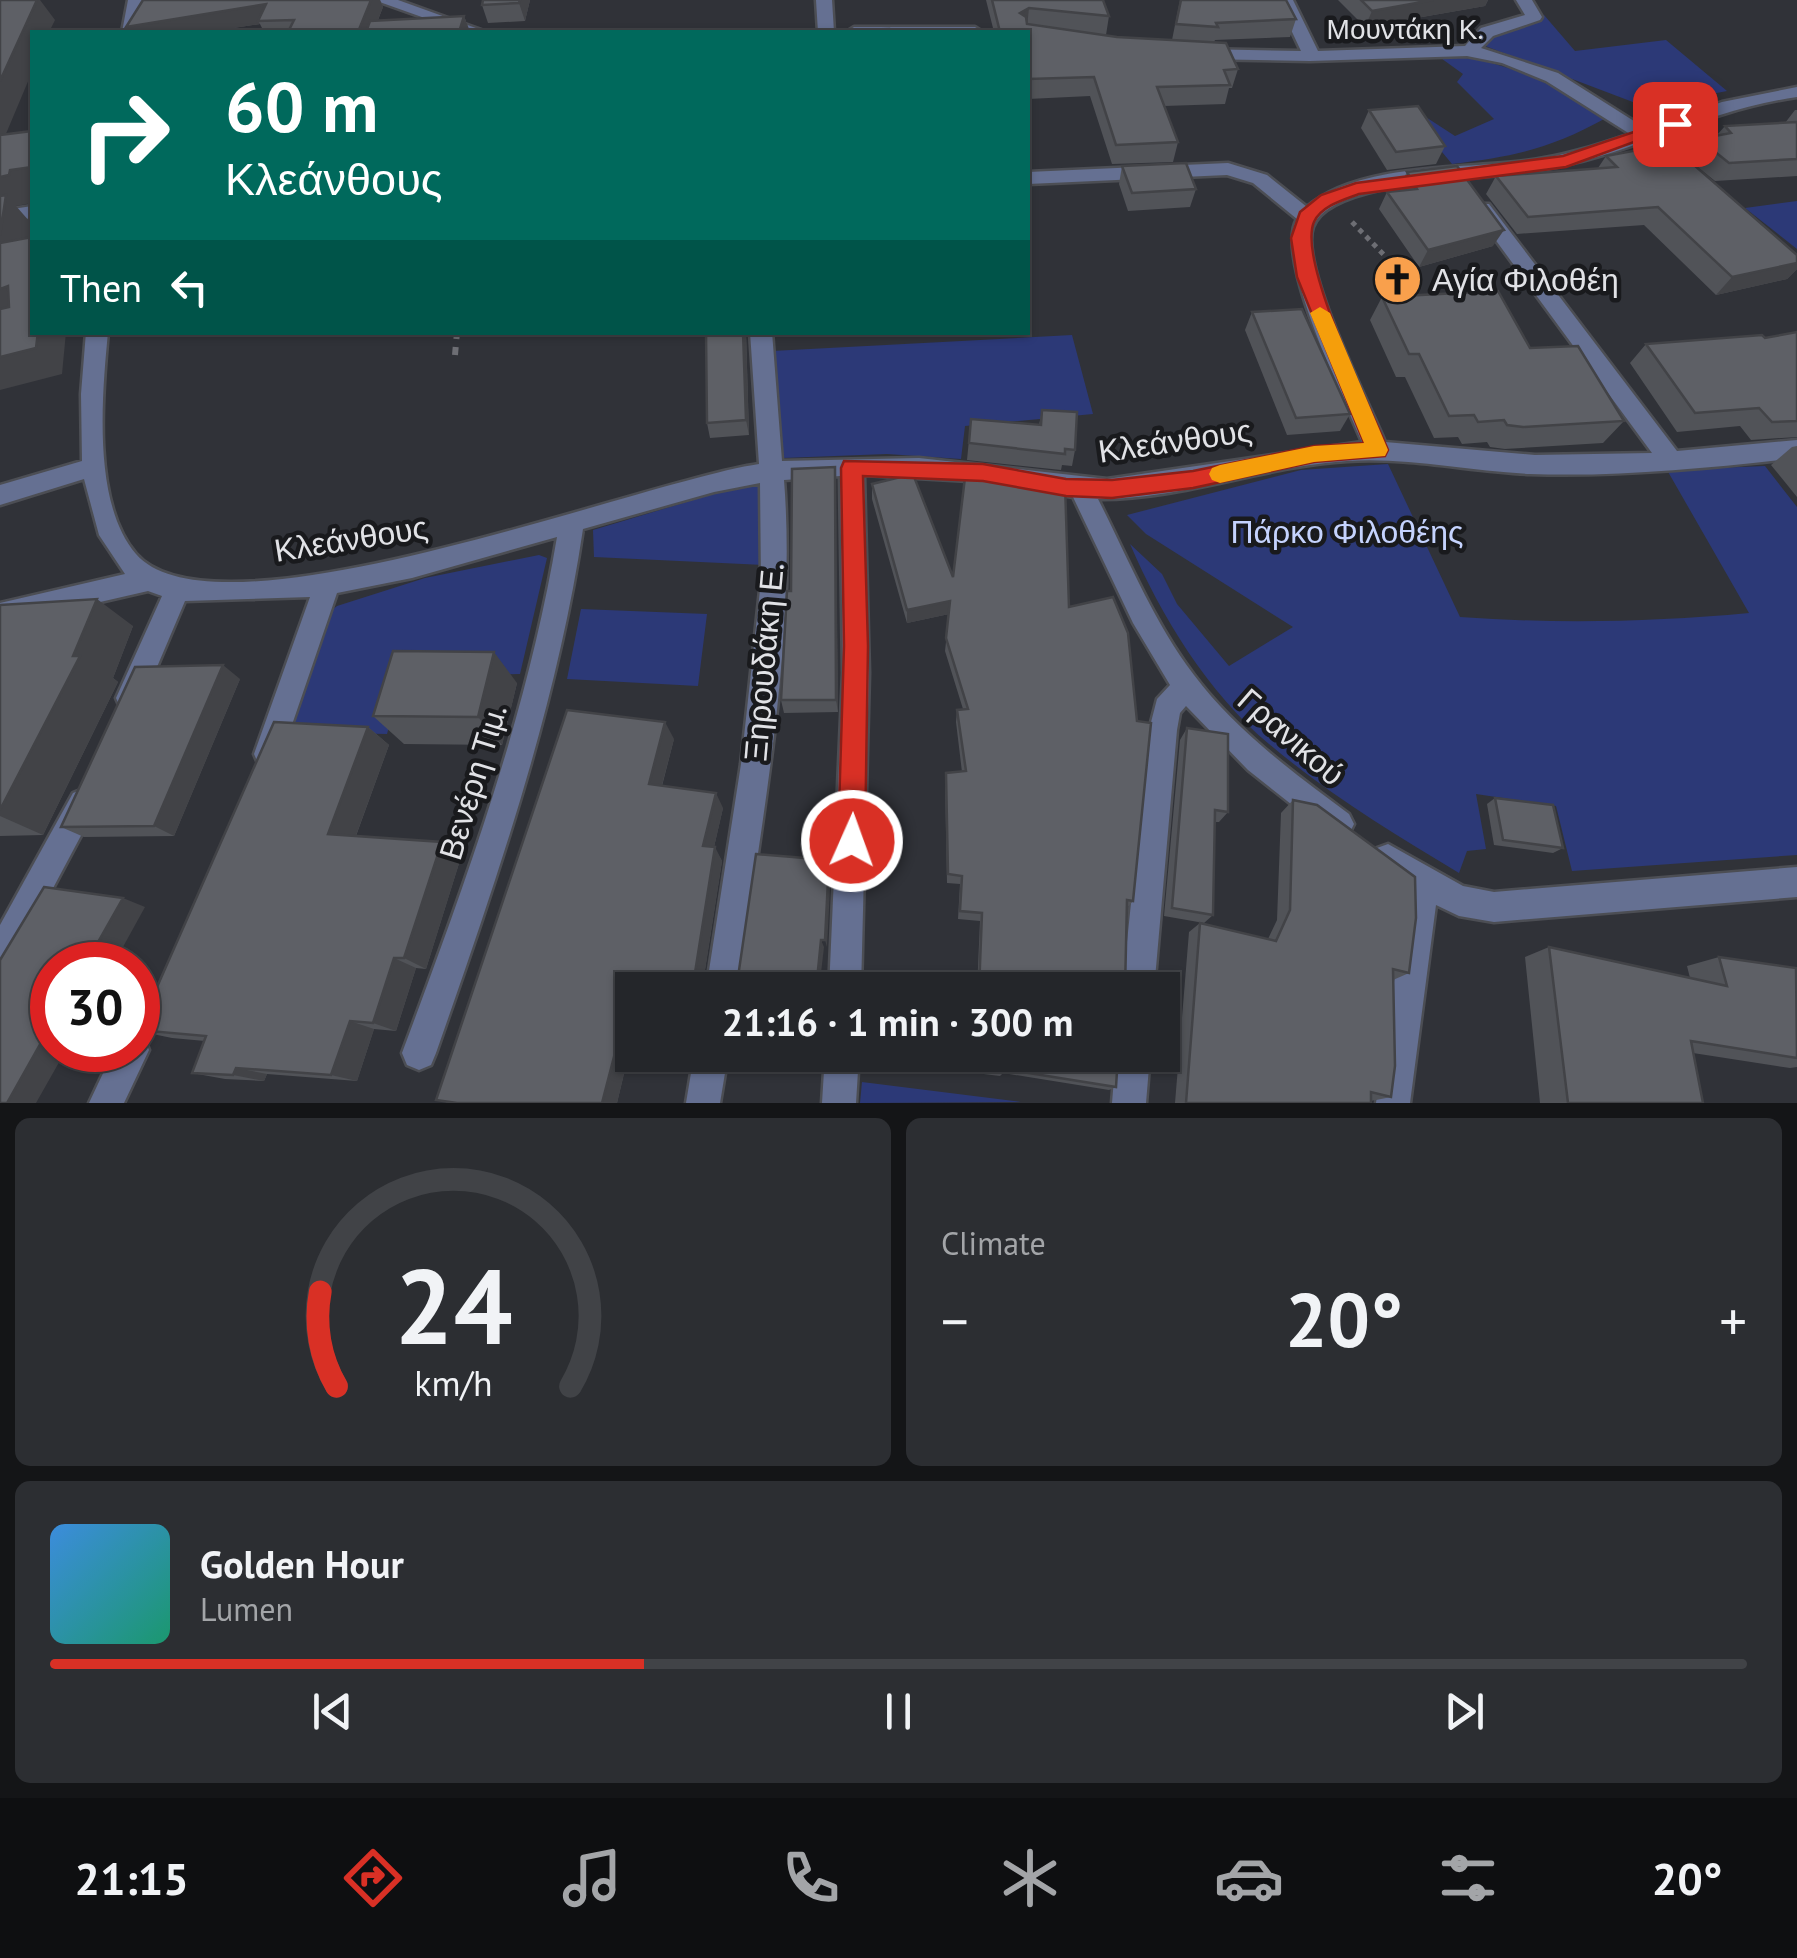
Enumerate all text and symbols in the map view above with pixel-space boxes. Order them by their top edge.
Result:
street label: Μουντάκη Κ. [1327,10,1483,47]
text: 60 m [225,61,378,151]
icon: right [60,70,190,200]
pin [1633,82,1718,167]
icon: arrive [1648,97,1703,152]
text: Κλεάνθους [225,149,442,207]
church icon: Αγία Φιλοθέη [1371,254,1423,306]
place label: Αγία Φιλοθέη [1432,258,1619,300]
icon: left [162,260,217,315]
text: Then [60,263,142,312]
street label: Κλεάνθους [1095,408,1254,472]
street label: Κλεάνθους [271,505,430,571]
park label: Πάρκο Φιλοθέης [1231,510,1464,552]
street label: Ξηρουδάκη Ε. [733,561,793,763]
street label: Γρανικού [1229,678,1354,794]
street label: Βενέρη Τιμ. [429,699,516,865]
position arrow [800,789,904,893]
speed limit sign: 30 [30,942,160,1072]
text: 21:16 · 1 min · 300 m [722,997,1073,1046]
text: Climate [941,1222,1046,1264]
text: 24 [394,1238,512,1373]
text: 20° [1285,1271,1403,1368]
text: − [941,1285,969,1356]
text: + [1719,1285,1747,1356]
text: km/h [414,1360,492,1406]
text: Golden Hour [200,1539,404,1588]
text: Lumen [200,1588,293,1630]
icon: previous [305,1684,360,1739]
icon: pause [871,1684,926,1739]
icon: next [1437,1684,1492,1739]
icon: directions [338,1843,408,1913]
icon: music [557,1843,627,1913]
icon: phone [776,1843,846,1913]
icon: climate [995,1843,1065,1913]
icon: car [1214,1843,1284,1913]
icon: filters [1433,1843,1503,1913]
text: 21:15 [75,1849,189,1907]
text: 20° [1652,1849,1722,1907]

